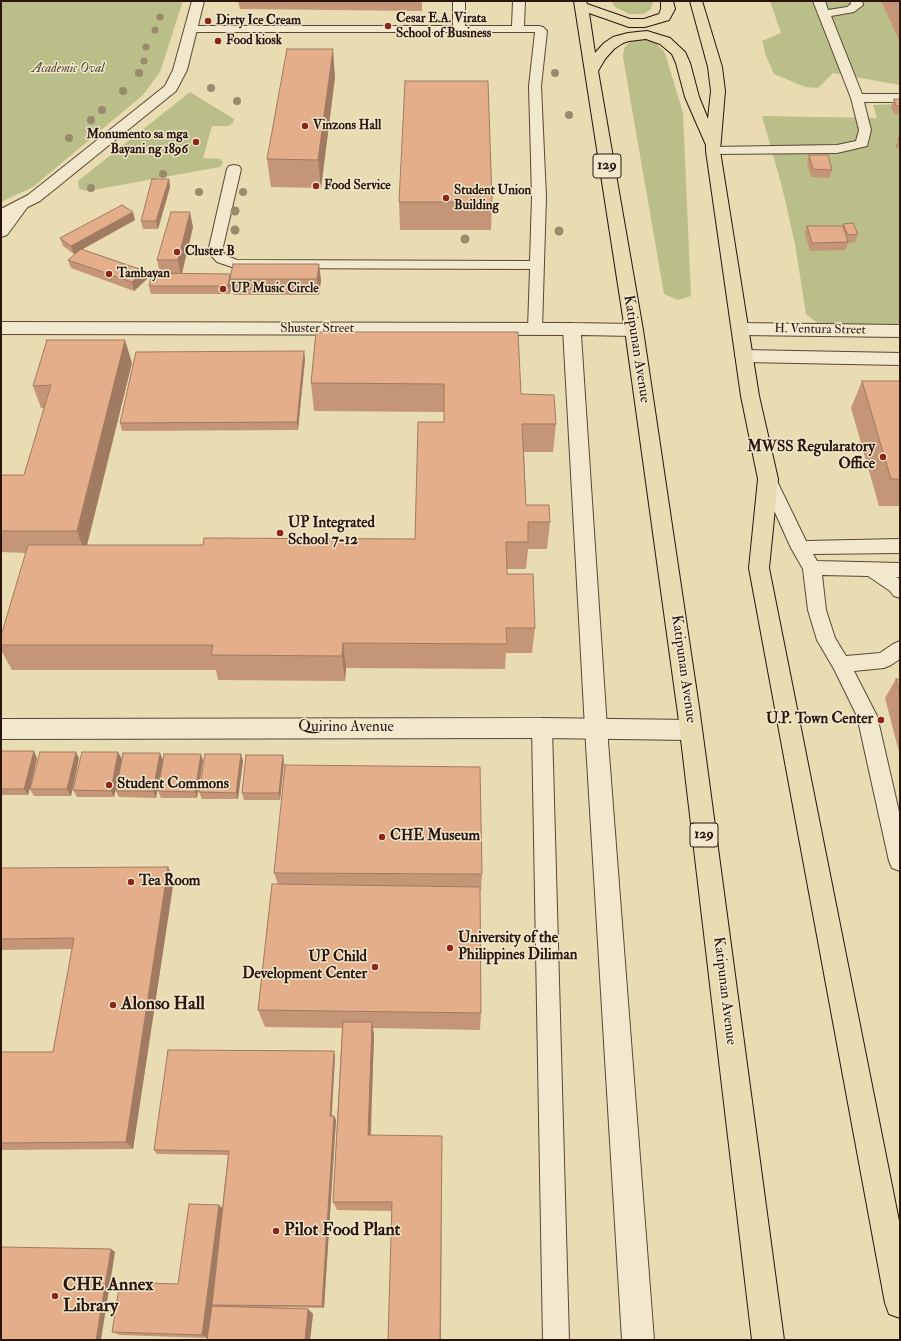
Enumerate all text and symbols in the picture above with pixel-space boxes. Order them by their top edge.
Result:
place label: Cesar E.A. Virata School of Business [396,11,491,42]
place label: Dirty Ice Cream [216,13,301,29]
marker: Dirty Ice Cream [203,16,213,26]
marker: Cesar E.A. Virata School of Business [383,21,393,31]
place label: Food kiosk [226,33,282,49]
marker: Food kiosk [213,36,223,46]
park label: Academic Oval [32,61,104,77]
place label: Vinzons Hall [313,118,381,134]
marker: Vinzons Hall [300,121,310,131]
place label: Monumento sa mga Bayani ng 1896 [86,127,188,158]
marker: Monumento sa mga Bayani ng 1896 [191,137,201,147]
road number: 129 [593,154,621,178]
place label: Food Service [324,178,391,194]
marker: Food Service [311,181,321,191]
place label: Student Union Building [454,183,531,214]
marker: Student Union Building [441,193,451,203]
place label: Cluster B [185,244,235,260]
marker: Cluster B [172,247,182,257]
place label: Tambayan [117,266,170,282]
marker: Tambayan [104,269,114,279]
place label: UP Music Circle [231,281,319,297]
marker: UP Music Circle [218,284,228,294]
street label: Katipunan Avenue [619,294,653,404]
street label: Shuster Street [280,321,354,337]
street label: H. Ventura Street [774,321,866,339]
place label: MWSS Regularatory Office [747,439,875,474]
marker: MWSS Regularatory Office [878,452,888,462]
place label: UP Integrated School 7-12 [288,515,375,550]
marker: UP Integrated School 7-12 [275,528,285,538]
street label: Katipunan Avenue [667,614,699,724]
place label: U.P. Town Center [766,711,873,729]
marker: U.P. Town Center [876,715,886,725]
street label: Quirino Avenue [298,719,394,737]
place label: Student Commons [117,776,229,794]
marker: Student Commons [104,780,114,790]
road number: 129 [690,823,718,847]
place label: CHE Museum [390,828,480,846]
marker: CHE Museum [377,832,387,842]
place label: Tea Room [139,873,200,891]
marker: Tea Room [126,877,136,887]
place label: University of the Philippines Diliman [458,930,577,965]
street label: Katipunan Avenue [708,936,740,1046]
marker: University of the Philippines Diliman [445,943,455,953]
place label: UP Child Development Center [242,949,367,984]
marker: UP Child Development Center [370,962,380,972]
place label: Alonso Hall [121,994,205,1016]
marker: Alonso Hall [108,1000,118,1010]
place label: Pilot Food Plant [284,1220,400,1242]
marker: Pilot Food Plant [271,1226,281,1236]
place label: CHE Annex Library [63,1275,153,1318]
marker: CHE Annex Library [50,1291,60,1301]

